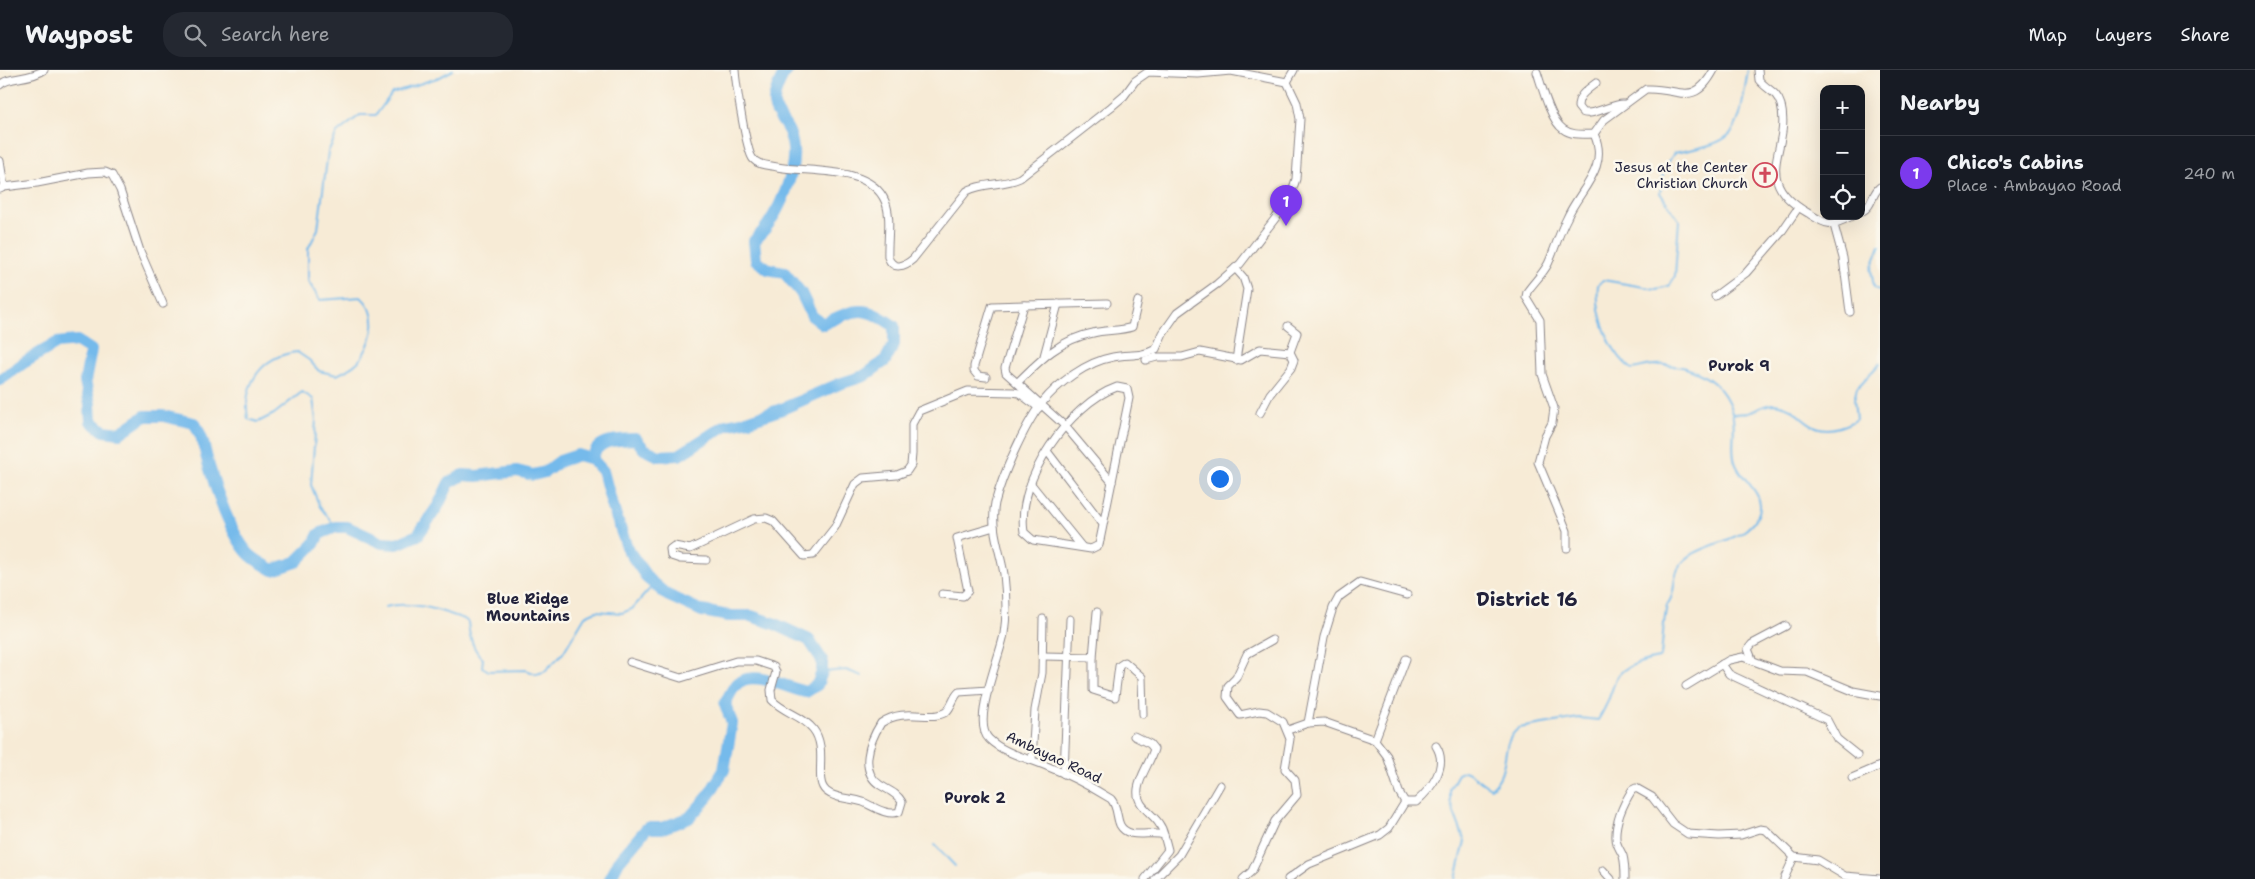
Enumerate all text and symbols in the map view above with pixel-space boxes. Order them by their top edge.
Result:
search box [163,12,513,57]
text: Waypost [25,19,133,51]
icon: search [181,21,209,49]
text: Search here [221,22,329,47]
text: Map [2029,23,2067,47]
text: Layers [2095,23,2152,47]
text: Share [2180,23,2230,47]
map controls [1820,85,1865,220]
button: + [1820,85,1865,130]
text: Nearby [1900,89,1980,117]
button: − [1820,130,1865,175]
text: Chico's Cabins [1947,150,2084,175]
place label: Jesus at the Center Christian Church [1615,158,1748,192]
church icon: Jesus at the Center Christian Church [1752,162,1778,188]
text: 1 [1912,163,1920,184]
text: 240 m [2183,163,2235,184]
button: locate [1820,175,1865,220]
text: Place · Ambayao Road [1947,175,2122,196]
pin: 1 [1270,185,1302,226]
district label: Purok 9 [1708,356,1770,376]
your location [1207,466,1233,492]
district label: District 16 [1476,587,1578,612]
district label: Blue Ridge Mountains [486,589,570,626]
street label: Ambayao Road [1003,727,1105,787]
district label: Purok 2 [944,788,1006,808]

